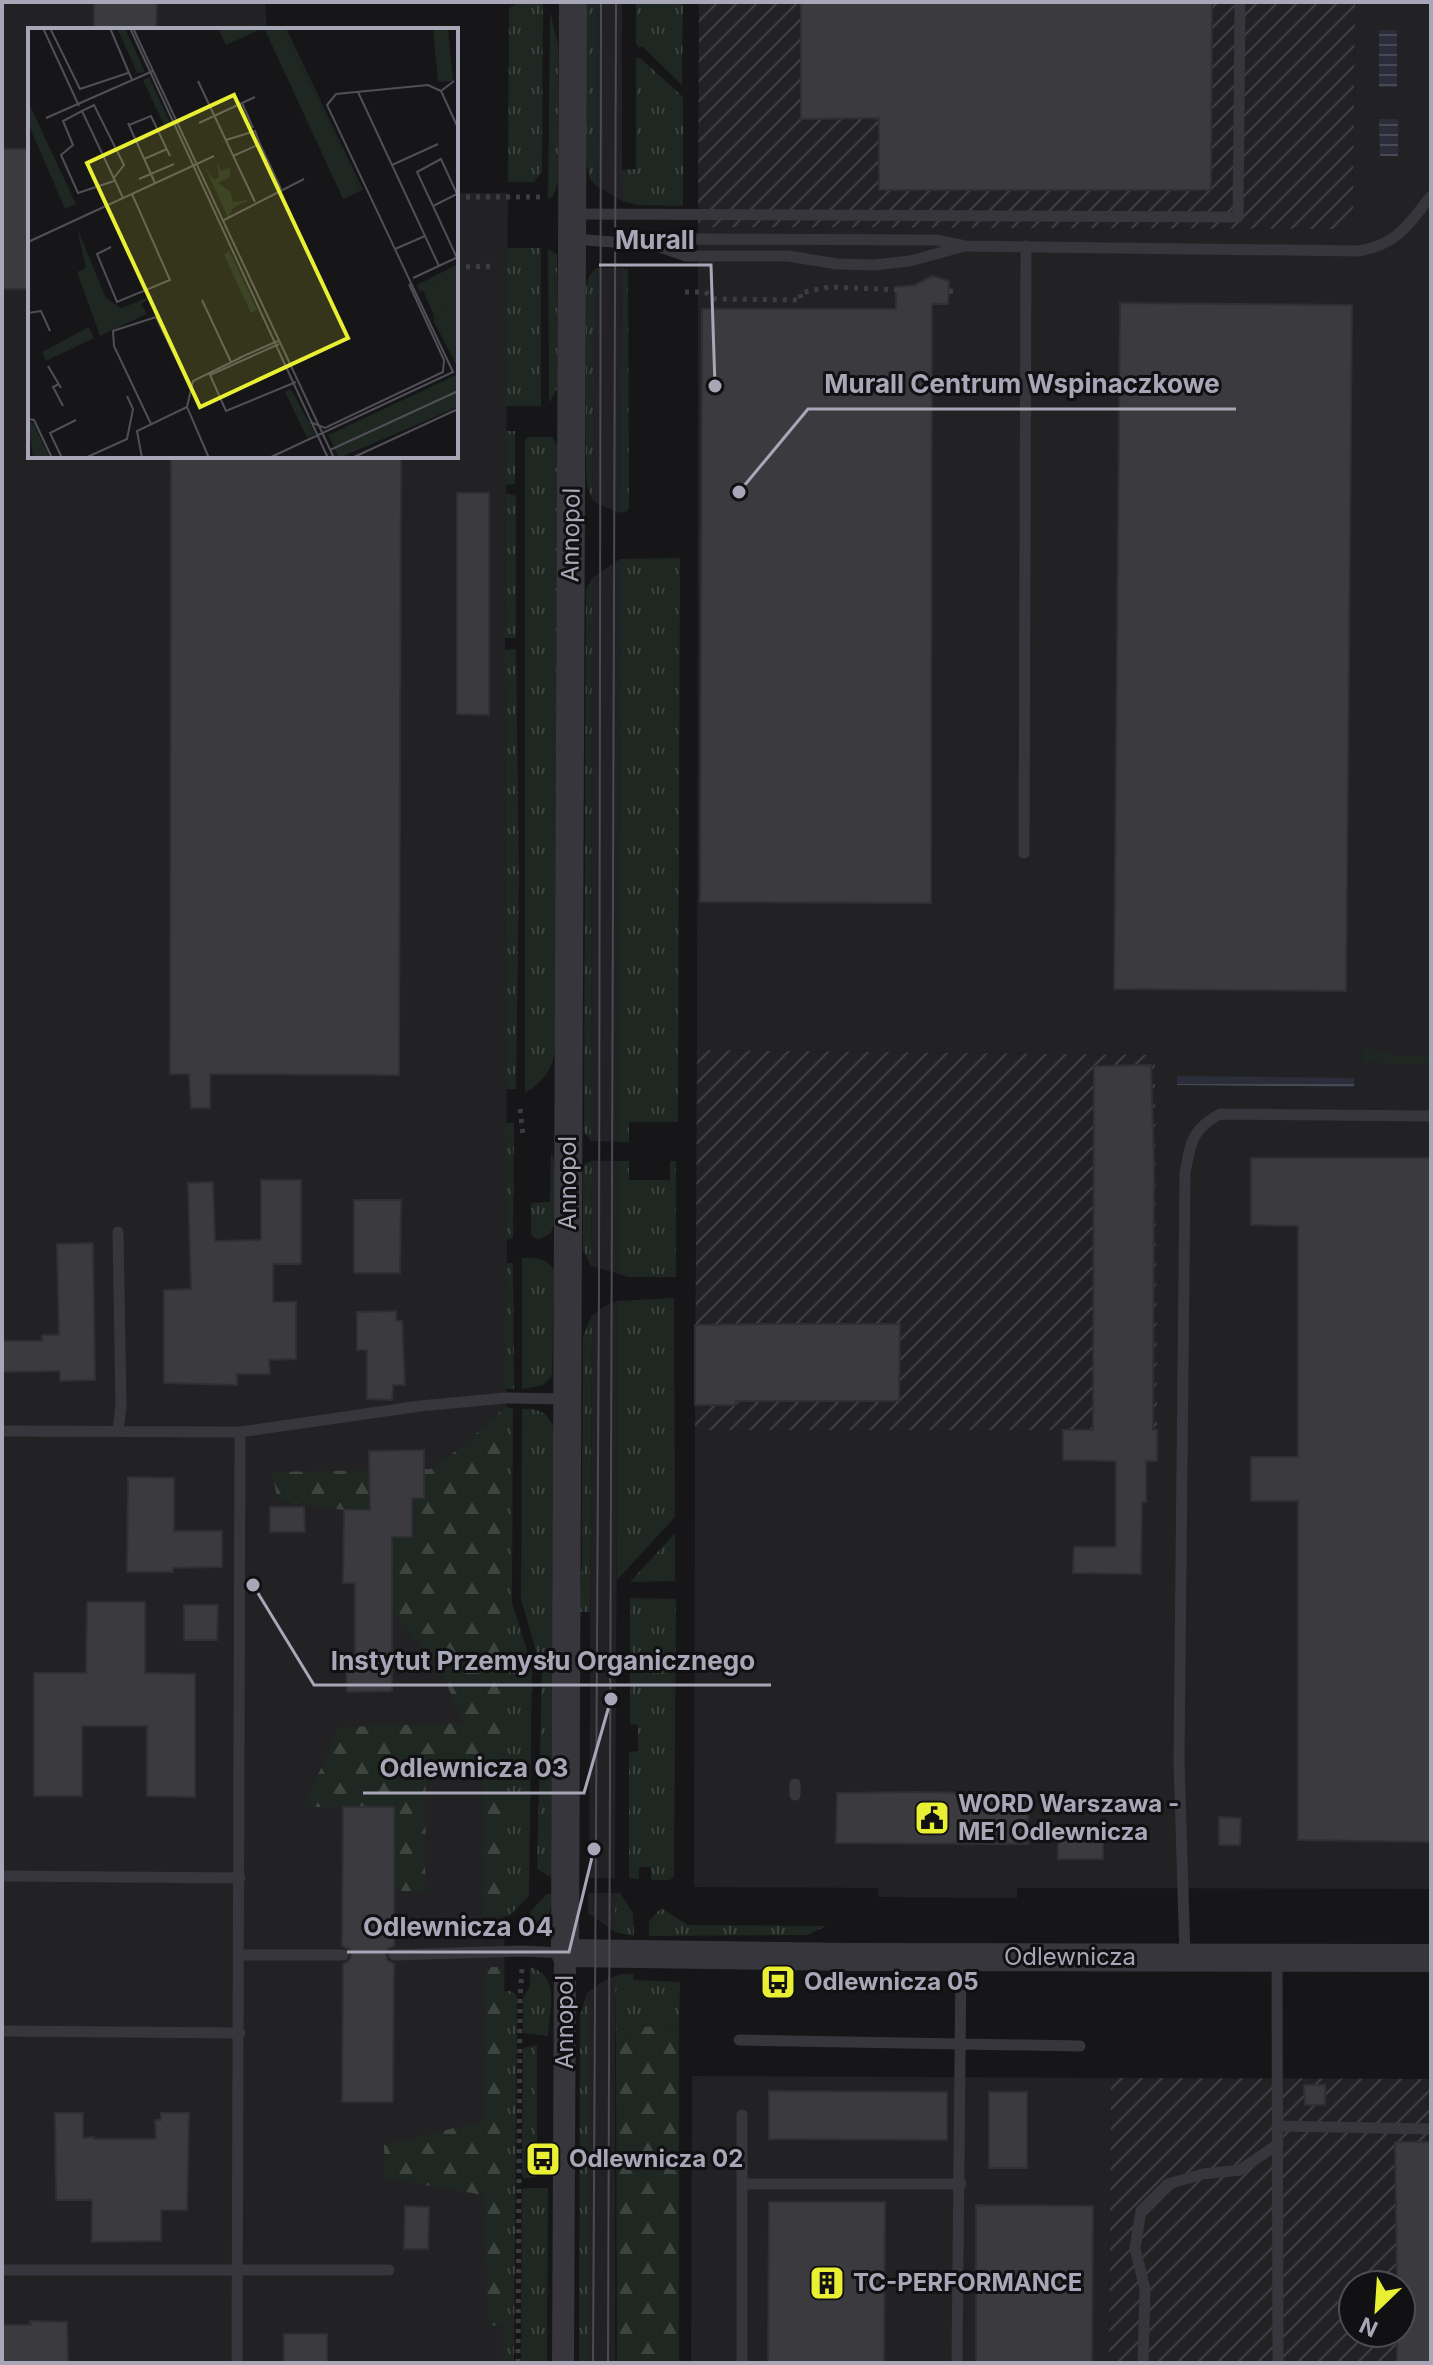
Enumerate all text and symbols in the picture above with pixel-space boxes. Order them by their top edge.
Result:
inset map [28,28,458,458]
callout: Murall [599,215,711,265]
text: Murall [615,224,695,255]
callout: Murall Centrum Wspinaczkowe [808,359,1236,409]
text: Murall Centrum Wspinaczkowe [824,368,1220,399]
street label: Annopol [555,488,586,582]
street label: Annopol [553,1136,582,1230]
callout: Instytut Przemysłu Organicznego [314,1635,771,1685]
text: Instytut Przemysłu Organicznego [331,1645,755,1676]
callout: Odlewnicza 03 [363,1743,584,1793]
text: Odlewnicza 03 [379,1752,569,1783]
place label: WORD Warszawa - ME1 Odlewnicza [958,1789,1179,1846]
public building icon: WORD Warszawa - ME1 Odlewnicza [913,1799,951,1837]
callout: Odlewnicza 04 [347,1902,569,1952]
text: Odlewnicza 04 [363,1911,553,1942]
street label: Odlewnicza [1004,1942,1136,1971]
bus stop icon: Odlewnicza 05 [759,1963,797,2001]
place label: Odlewnicza 05 [804,1967,978,1996]
street label: Annopol [550,1975,579,2069]
bus stop icon: Odlewnicza 02 [524,2140,562,2178]
place label: Odlewnicza 02 [569,2144,743,2173]
building icon: TC-PERFORMANCE [808,2264,846,2302]
place label: TC-PERFORMANCE [853,2268,1082,2297]
north arrow [1337,2269,1417,2349]
text: N [1355,2312,1382,2342]

